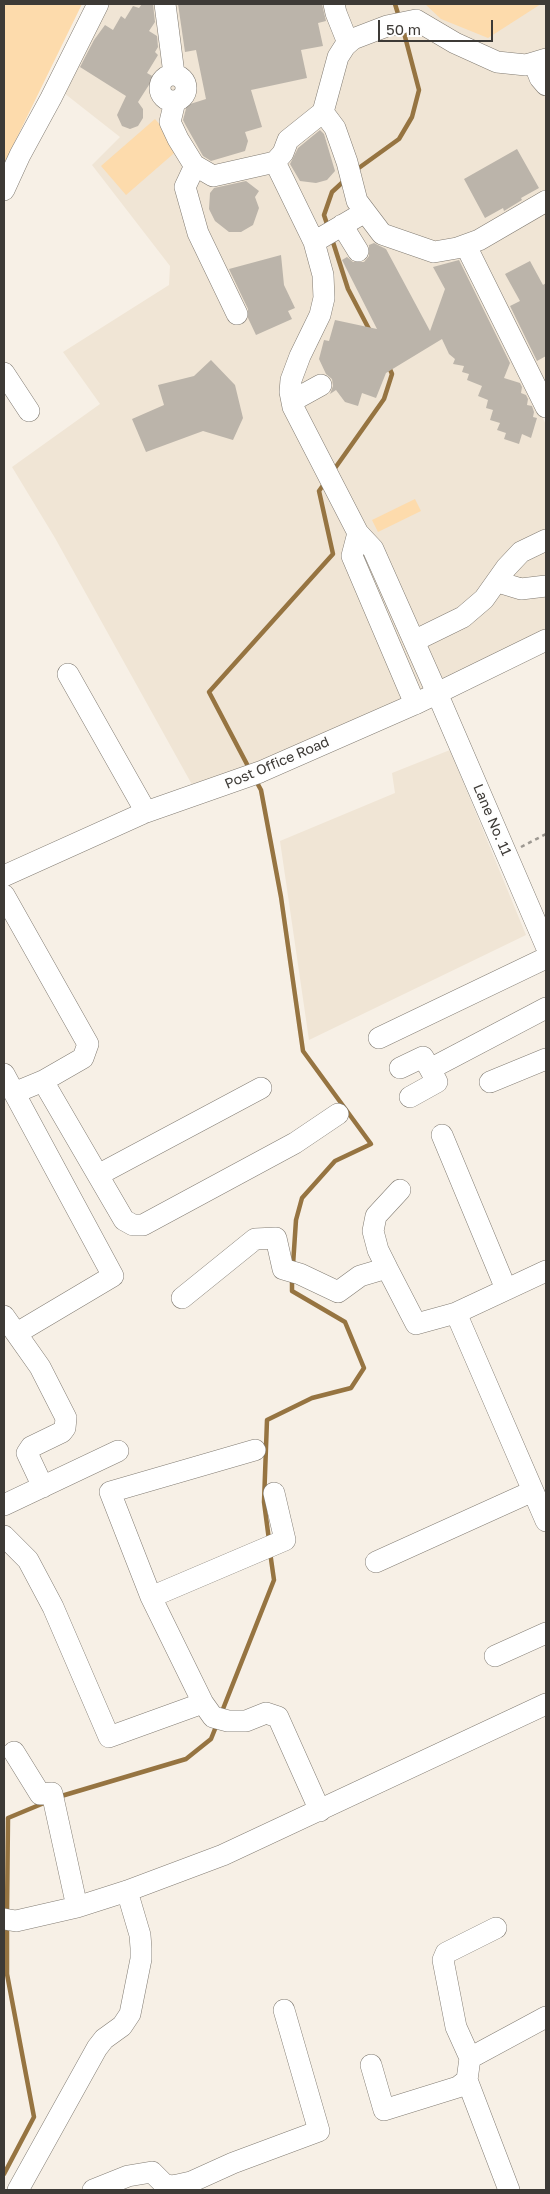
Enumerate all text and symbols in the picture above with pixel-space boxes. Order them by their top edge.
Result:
scale bar [380,10,495,42]
text: 50 m [386,20,421,38]
street label: Post Office Road [222,733,332,793]
street label: Lane No. 11 [469,782,515,858]

